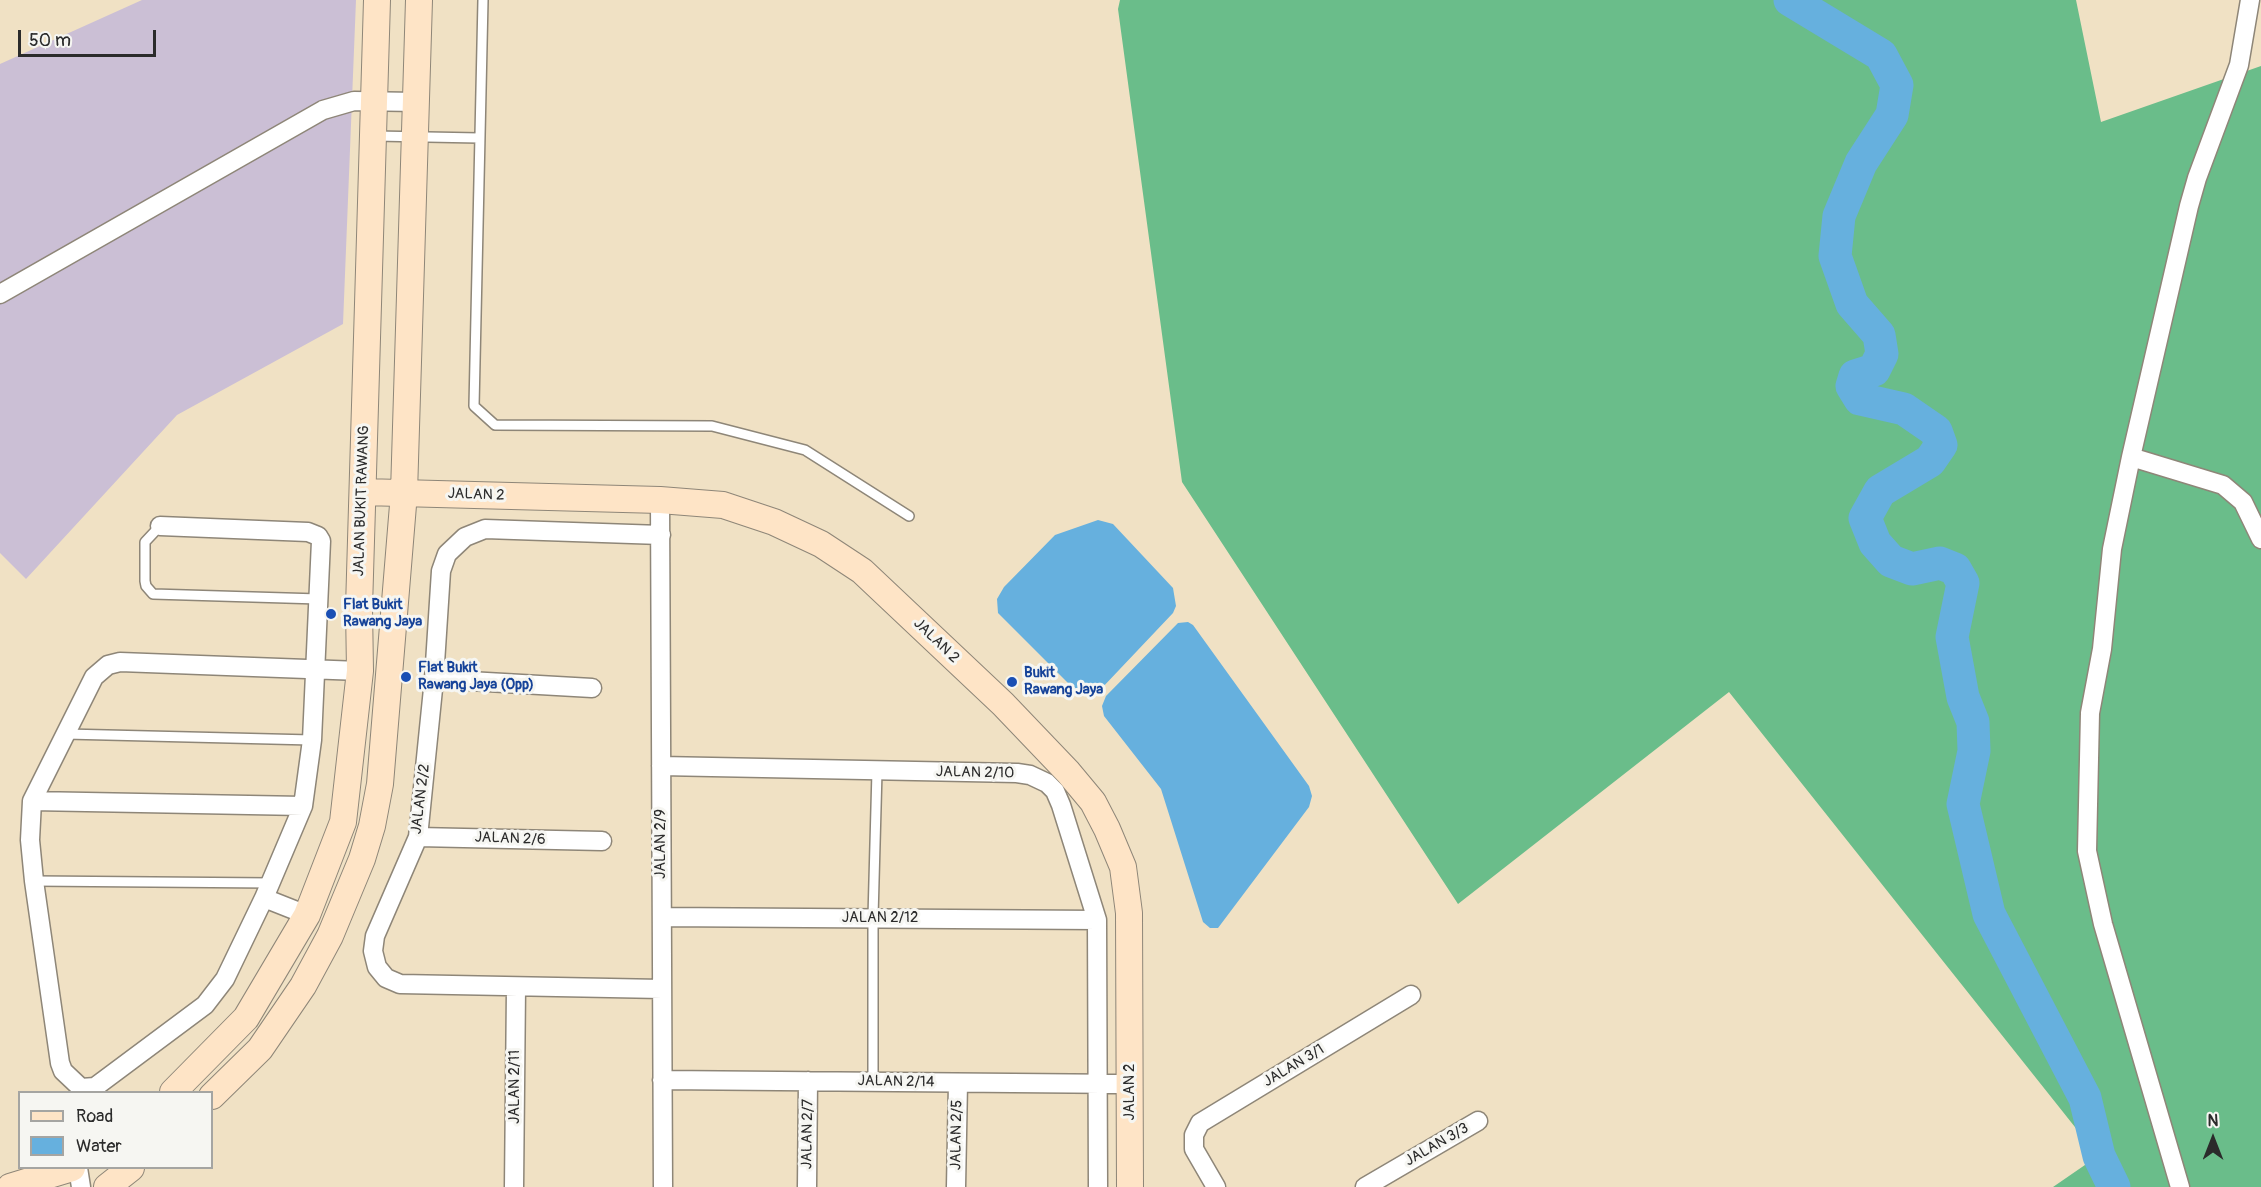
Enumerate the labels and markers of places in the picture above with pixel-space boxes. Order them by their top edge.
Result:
place label: Flat Bukit Rawang Jaya [343,596,422,631]
marker: Flat Bukit Rawang Jaya [324,607,338,621]
place label: Flat Bukit Rawang Jaya (Opp) [418,659,534,694]
place label: Bukit Rawang Jaya [1024,664,1103,699]
marker: Flat Bukit Rawang Jaya (Opp) [399,670,413,684]
marker: Bukit Rawang Jaya [1005,675,1019,689]

